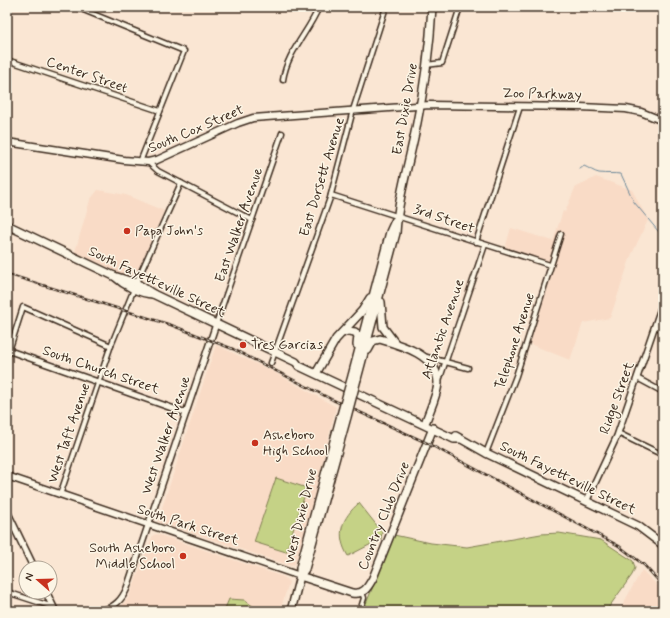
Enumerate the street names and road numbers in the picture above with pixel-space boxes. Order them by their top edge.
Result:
street label: Center Street [44,53,130,97]
street label: East Dixie Drive [388,62,422,156]
street label: Zoo Parkway [502,84,582,104]
street label: South Cox Street [146,101,247,157]
street label: East Dorsett Avenue [295,115,349,239]
street label: East Walker Avenue [211,165,267,285]
street label: 3rd Street [411,200,477,238]
street label: South Fayetteville Street [85,242,229,322]
street label: Atlantic Avenue [417,276,469,381]
street label: Telephone Avenue [491,291,539,391]
street label: South Church Street [40,342,162,399]
street label: Ridge Street [596,359,640,437]
street label: West Walker Avenue [137,373,195,497]
street label: West Taft Avenue [43,381,95,485]
street label: South Fayetteville Street [497,437,640,519]
street label: Country Club Drive [354,459,414,573]
street label: West Dixie Drive [281,467,321,565]
street label: South Park Street [135,500,242,550]

